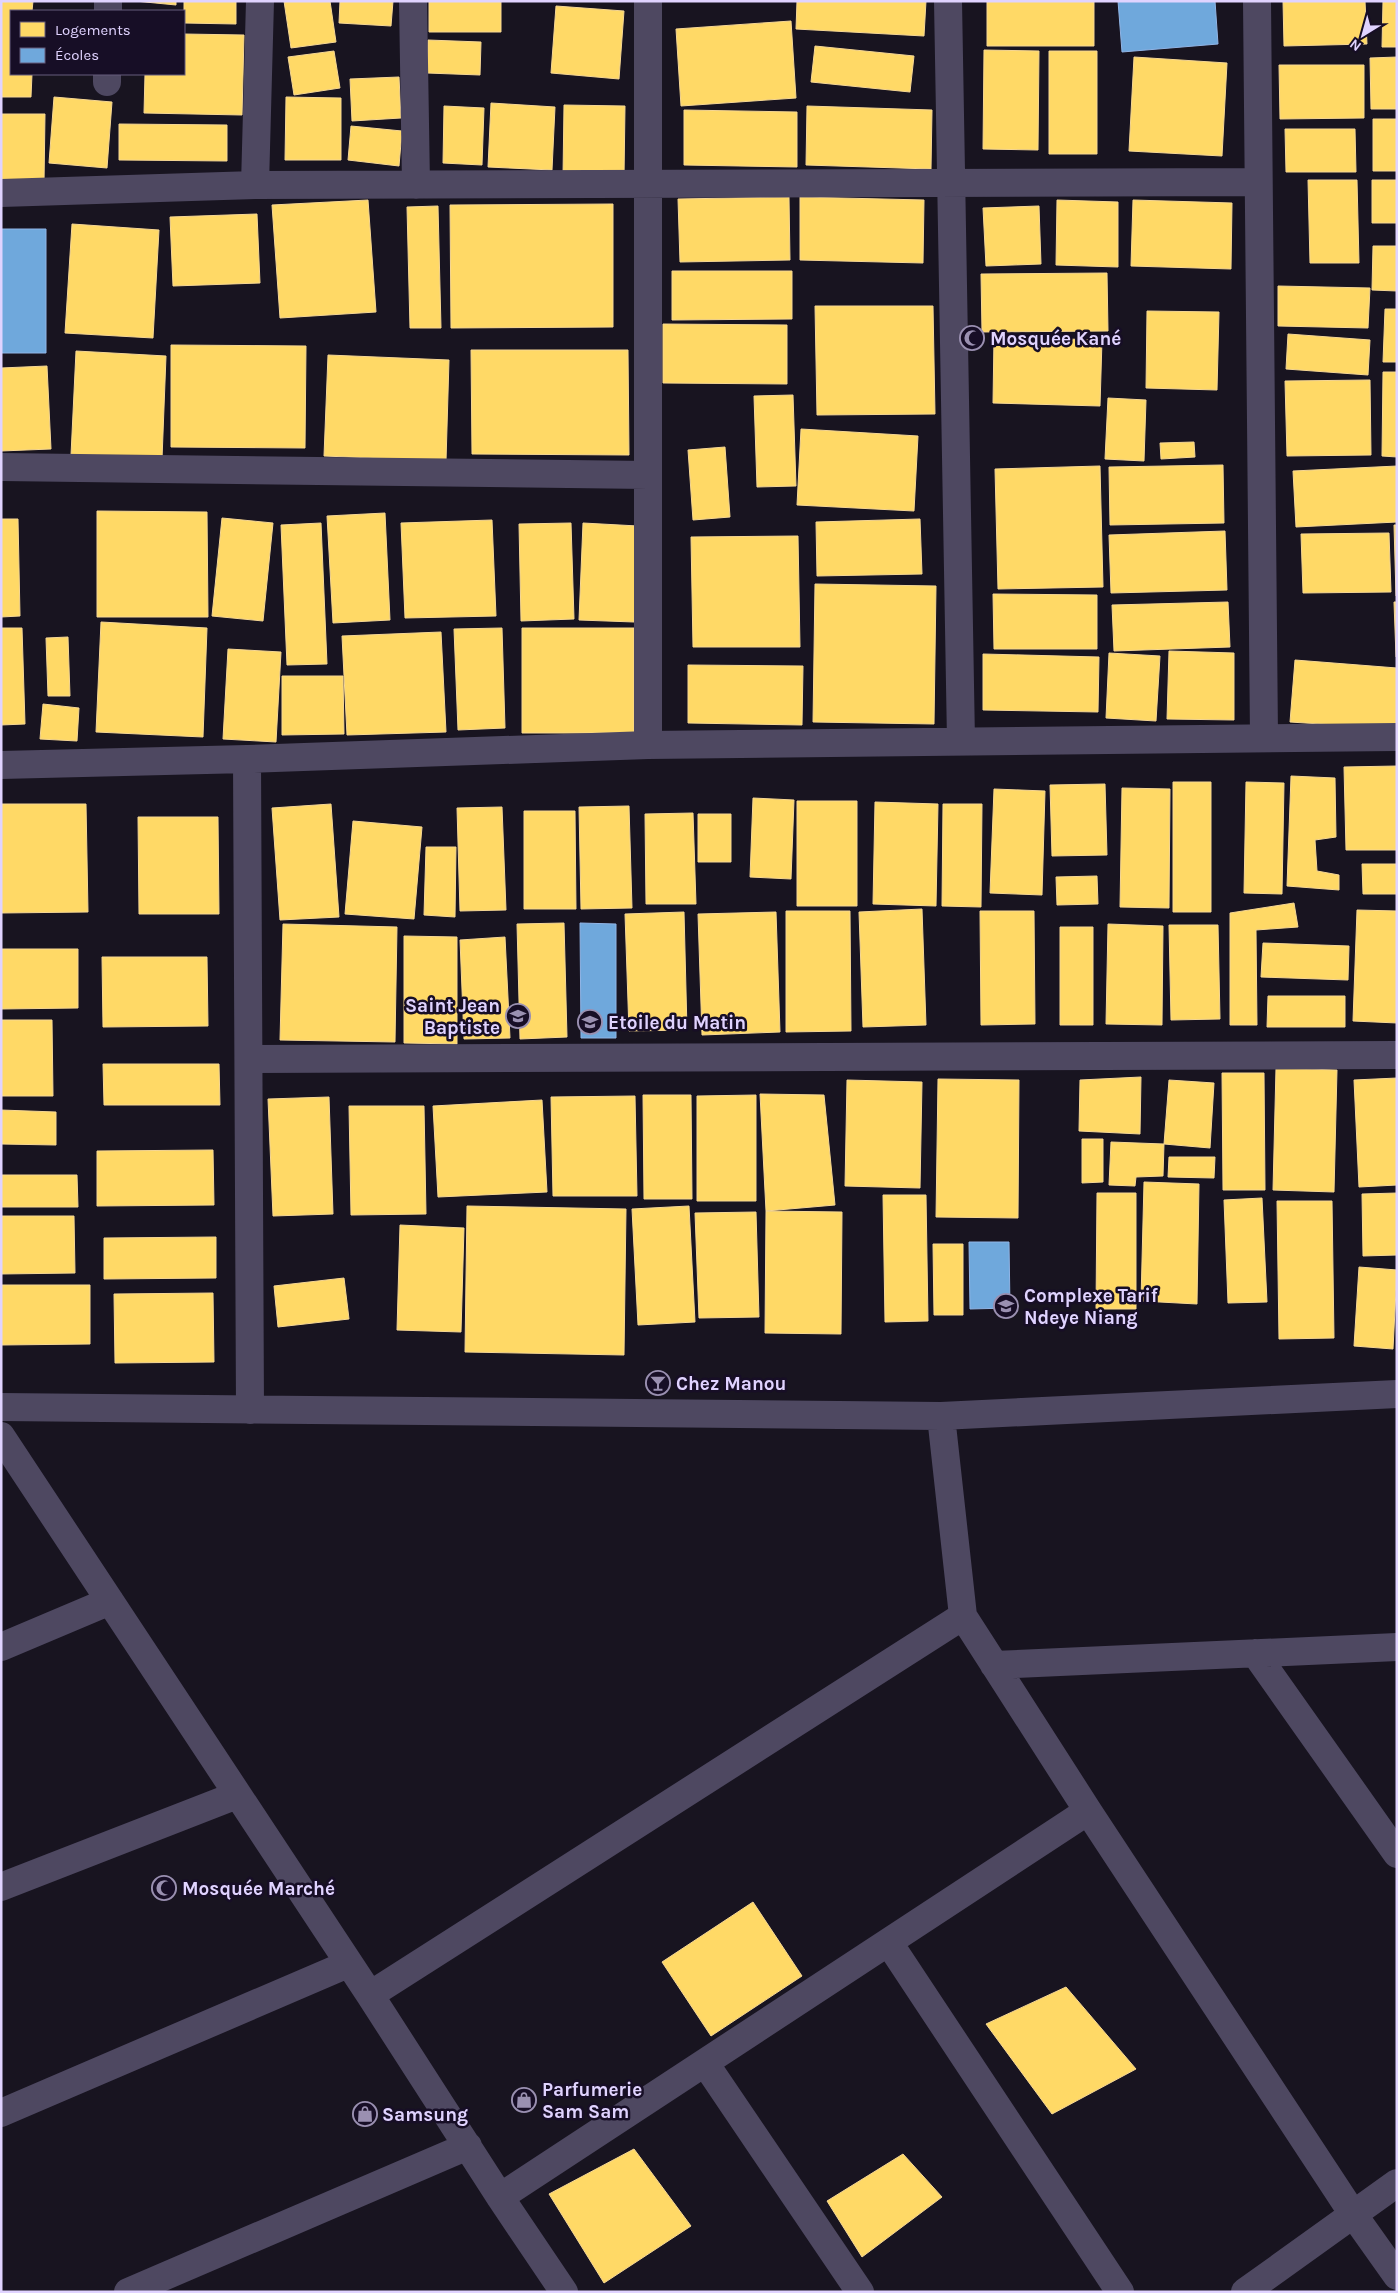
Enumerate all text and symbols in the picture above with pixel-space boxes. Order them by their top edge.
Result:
legend [10,10,185,75]
north arrow [1338,10,1388,60]
text: Logements [55,21,131,39]
text: N [1346,35,1365,55]
text: Écoles [55,46,99,64]
mosque icon: Mosquée Kané [959,325,985,351]
place label: Mosquée Kané [990,328,1121,350]
place label: Saint Jean Baptiste [405,995,500,1039]
school or university icon: Saint Jean Baptiste [505,1003,531,1029]
school or university icon: Etoile du Matin [577,1009,603,1035]
place label: Etoile du Matin [608,1012,746,1034]
place label: Complexe Tarif Ndeye Niang [1024,1285,1159,1329]
school or university icon: Complexe Tarif Ndeye Niang [993,1293,1019,1319]
bar icon: Chez Manou [645,1370,671,1396]
place label: Chez Manou [676,1373,786,1395]
mosque icon: Mosquée Marché [151,1875,177,1901]
place label: Mosquée Marché [182,1878,335,1900]
place label: Parfumerie Sam Sam [542,2079,642,2123]
shop icon: Parfumerie Sam Sam [511,2087,537,2113]
shop icon: Samsung [352,2101,378,2127]
place label: Samsung [382,2104,468,2126]

